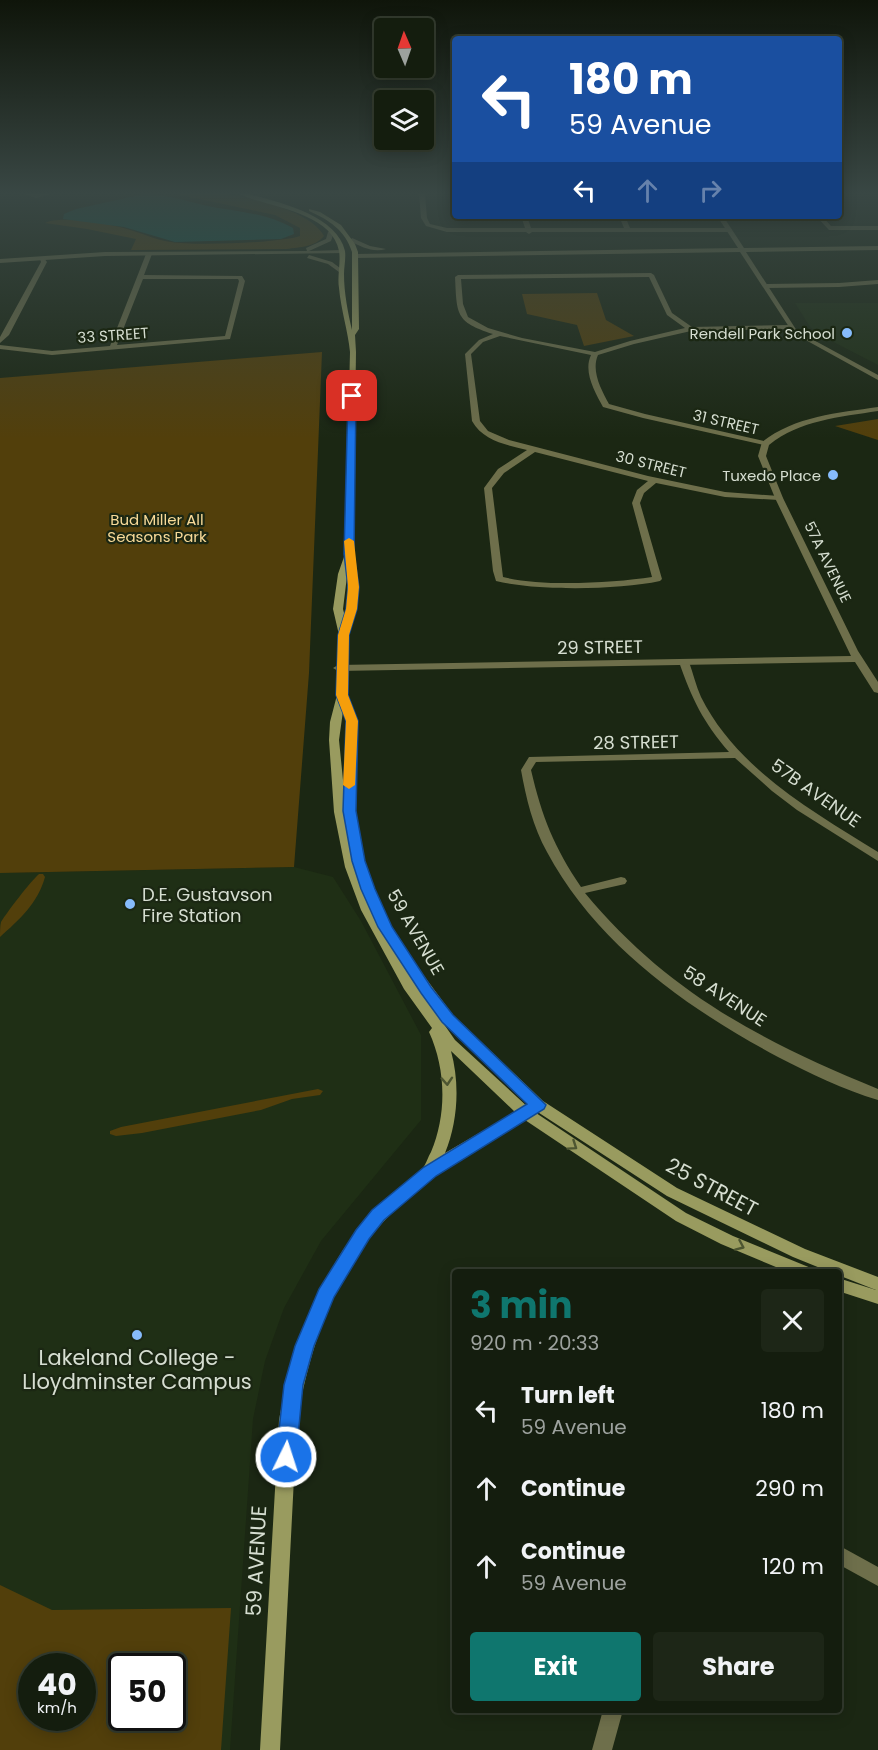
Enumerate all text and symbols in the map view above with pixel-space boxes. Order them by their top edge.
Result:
north arrow [374,18,434,78]
map controls [374,18,434,150]
text: 180 m [569,50,693,109]
icon: left [470,60,548,138]
button: layers [374,90,434,150]
text: 59 Avenue [569,106,712,143]
icon: left [568,174,601,207]
icon: ahead [631,174,664,207]
icon: right [694,174,727,207]
street label: 33 STREET [77,322,149,348]
place label: Rendell Park School [690,323,835,344]
marker: Rendell Park School [840,326,854,340]
pin [326,370,377,421]
icon: arrive [335,379,368,412]
street label: 31 STREET [691,404,761,440]
street label: 30 STREET [614,445,688,483]
place label: Tuxedo Place [722,465,821,486]
marker: Tuxedo Place [826,468,840,482]
park label: Bud Miller All Seasons Park [107,509,207,547]
street label: 57A AVENUE [799,518,857,606]
street label: 29 STREET [557,634,643,660]
street label: 28 STREET [593,729,679,755]
street label: 57B AVENUE [766,753,866,833]
place label: D.E. Gustavson Fire Station [142,882,273,928]
street label: 59 AVENUE [381,885,451,979]
marker: D.E. Gustavson Fire Station [123,897,137,911]
street label: 58 AVENUE [678,960,772,1032]
one-way arrow [441,1077,454,1086]
one-way arrow [567,1138,578,1149]
street label: 25 STREET [661,1151,763,1223]
one-way arrow [734,1238,745,1250]
text: 3 min [470,1280,572,1331]
button: close [761,1289,824,1352]
marker: Lakeland College - Lloydminster Campus [130,1328,144,1342]
text: 920 m · 20:33 [470,1329,599,1357]
place label: Lakeland College - Lloydminster Campus [22,1343,252,1396]
text: Turn left [521,1380,615,1411]
icon: left [470,1394,503,1427]
text: 180 m [761,1395,824,1426]
text: 59 Avenue [521,1413,627,1441]
position arrow [254,1425,318,1489]
icon: ahead [470,1472,503,1505]
text: Continue [521,1473,625,1504]
text: 290 m [755,1473,824,1504]
street label: 59 AVENUE [239,1505,273,1617]
text: Continue [521,1536,625,1567]
icon: ahead [470,1550,503,1583]
text: 120 m [762,1551,824,1582]
text: 59 Avenue [521,1569,627,1597]
button: Exit [470,1632,641,1701]
button: Share [653,1632,824,1701]
speed limit sign: 50 [108,1653,186,1731]
text: 40 [37,1663,77,1706]
text: km/h [37,1697,77,1718]

